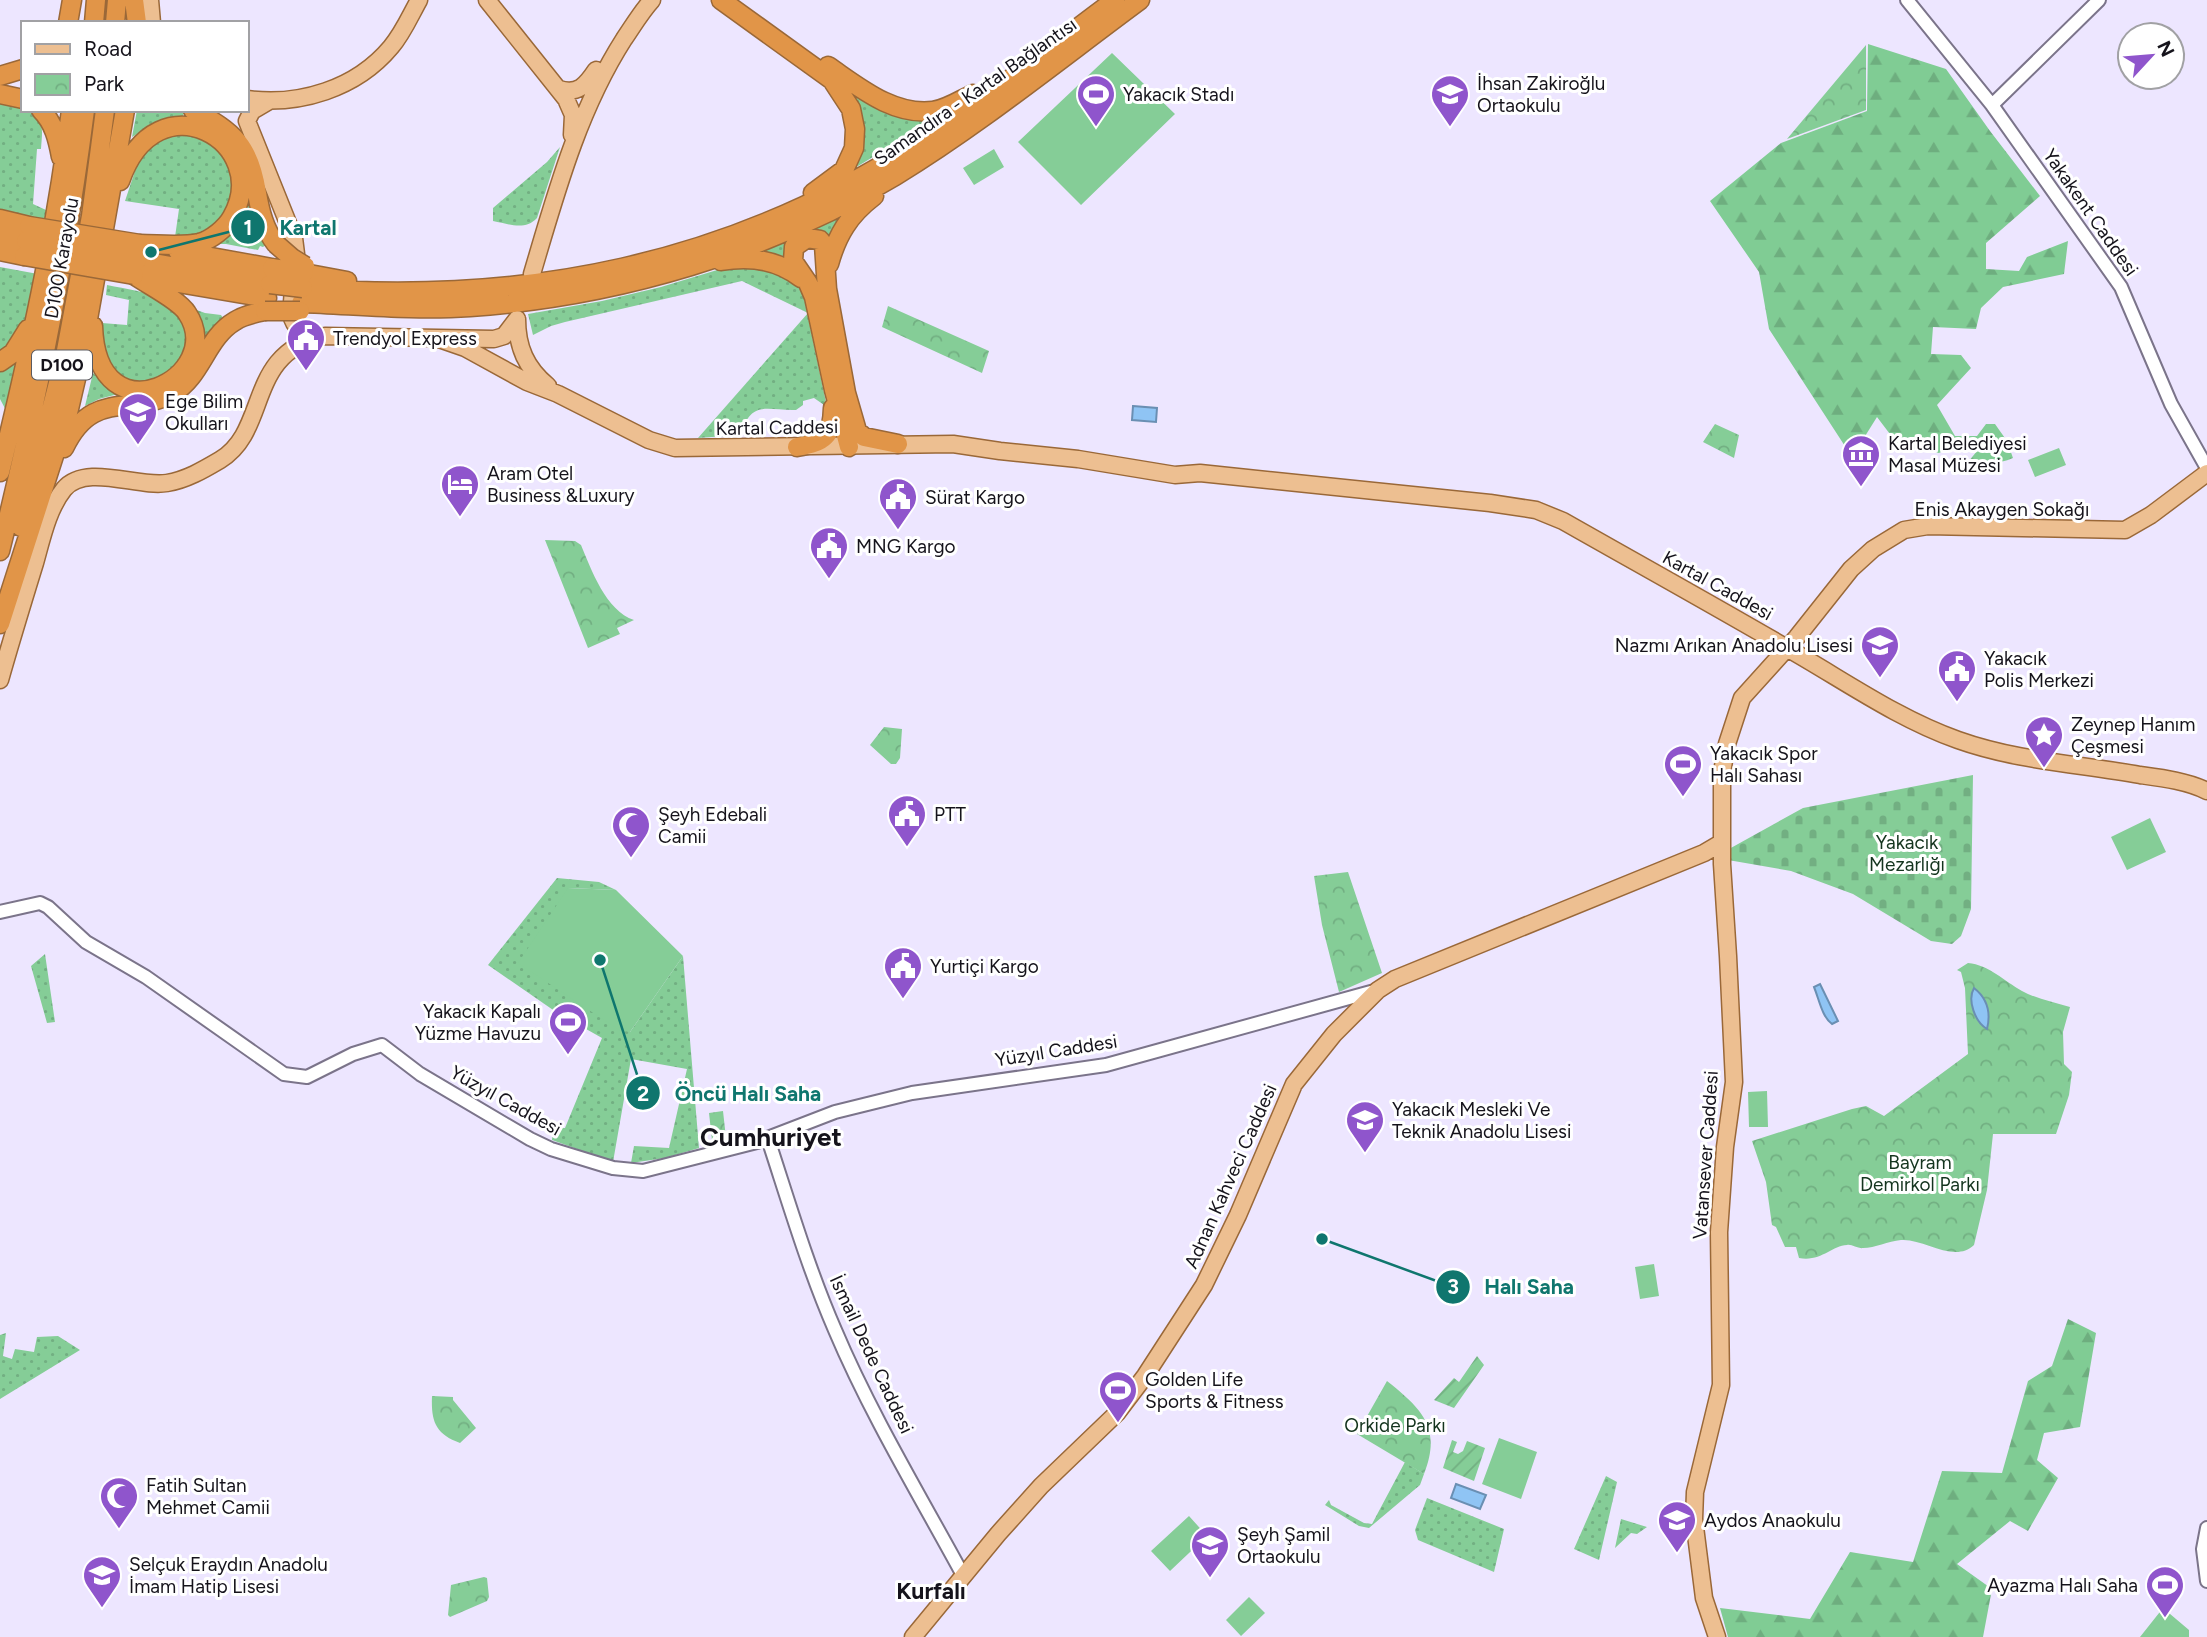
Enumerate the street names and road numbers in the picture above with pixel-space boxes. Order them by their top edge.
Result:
street label: Samandıra - Kartal Bağlantısı [870,13,1081,170]
street label: Yakakent Caddesi [2038,144,2143,280]
street label: D100 Karayolu [40,196,83,320]
road number: D100 [32,351,92,380]
street label: Kartal Caddesi [716,415,838,440]
street label: Enis Akaygen Sokağı [1915,498,2089,521]
street label: Kartal Caddesi [1659,546,1777,625]
street label: Yüzyıl Caddesi [993,1029,1119,1072]
street label: Yüzyıl Caddesi [446,1060,565,1140]
street label: Vatansever Caddesi [1688,1070,1723,1240]
street label: Adnan Kahveci Caddesi [1179,1080,1282,1272]
street label: İsmail Dede Caddesi [825,1271,918,1437]

